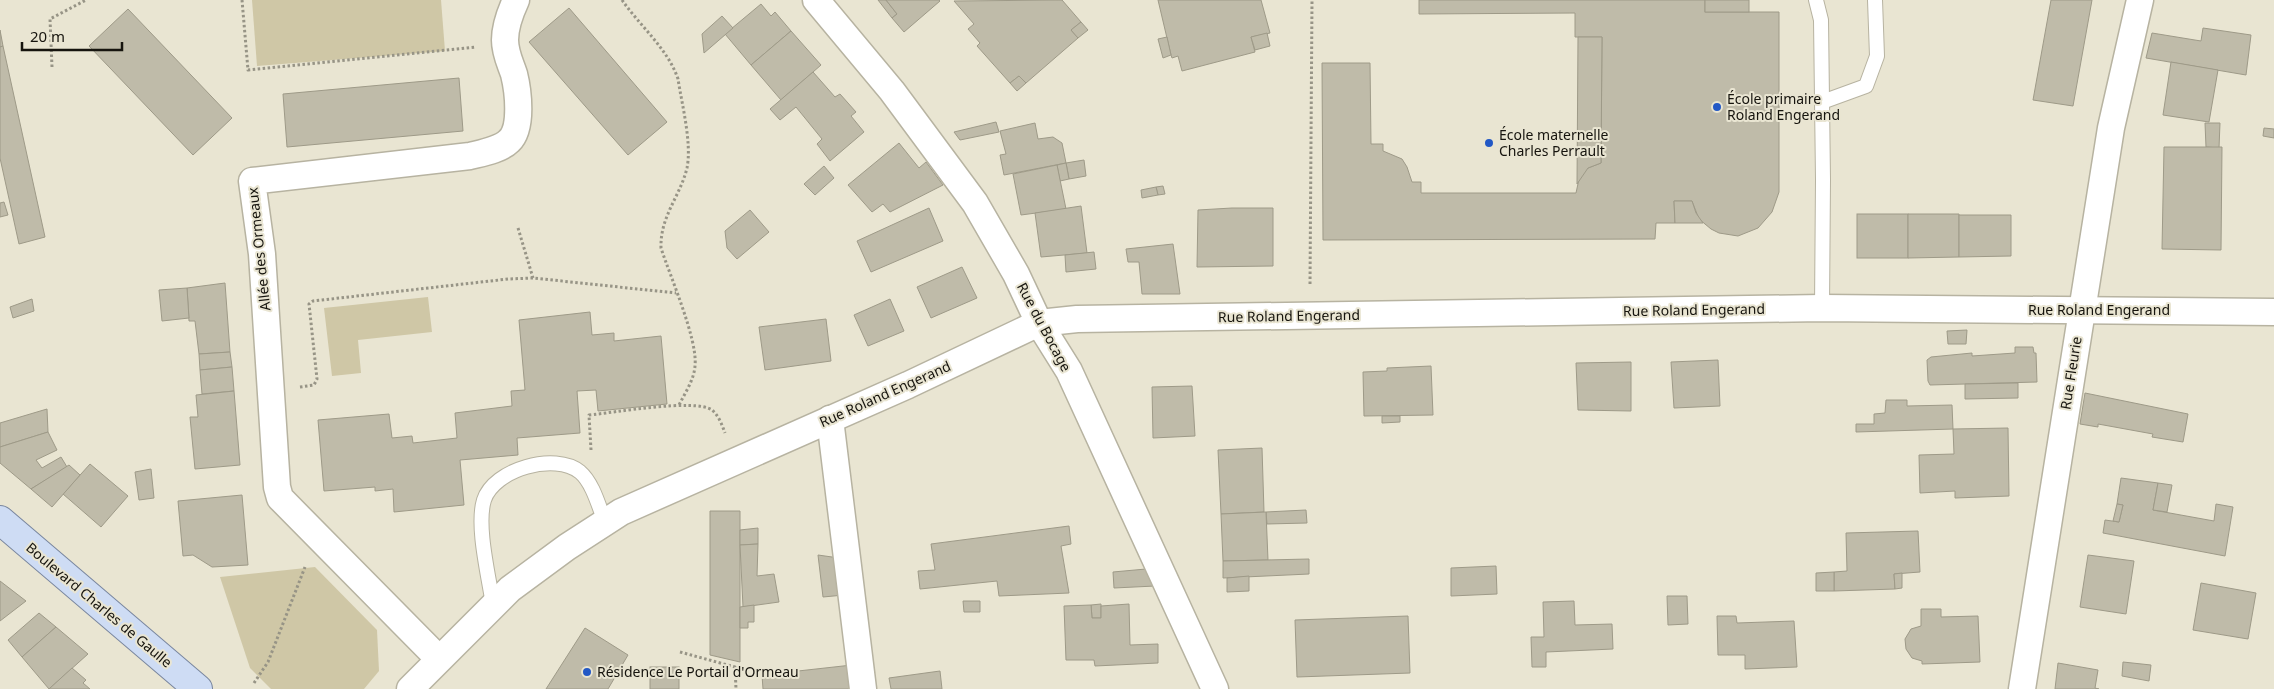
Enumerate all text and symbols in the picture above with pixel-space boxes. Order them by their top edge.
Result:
scale bar [22,20,122,52]
text: 20 m [30,26,65,46]
place label: École primaire Roland Engerand [1727,89,1840,124]
marker: École primaire Roland Engerand [1711,101,1723,113]
place label: École maternelle Charles Perrault [1499,125,1609,160]
marker: École maternelle Charles Perrault [1483,137,1495,149]
street label: Allée des Ormeaux [243,186,274,312]
street label: Rue du Bocage [1013,279,1076,375]
street label: Rue Roland Engerand [1623,299,1765,320]
street label: Rue Roland Engerand [2028,300,2170,319]
street label: Rue Roland Engerand [1218,305,1360,326]
street label: Rue Fleurie [2055,335,2086,411]
street label: Rue Roland Engerand [816,356,954,431]
street label: Boulevard Charles de Gaulle [22,538,176,671]
place label: Résidence Le Portail d'Ormeau [597,662,799,681]
marker: Résidence Le Portail d'Ormeau [581,666,593,678]

